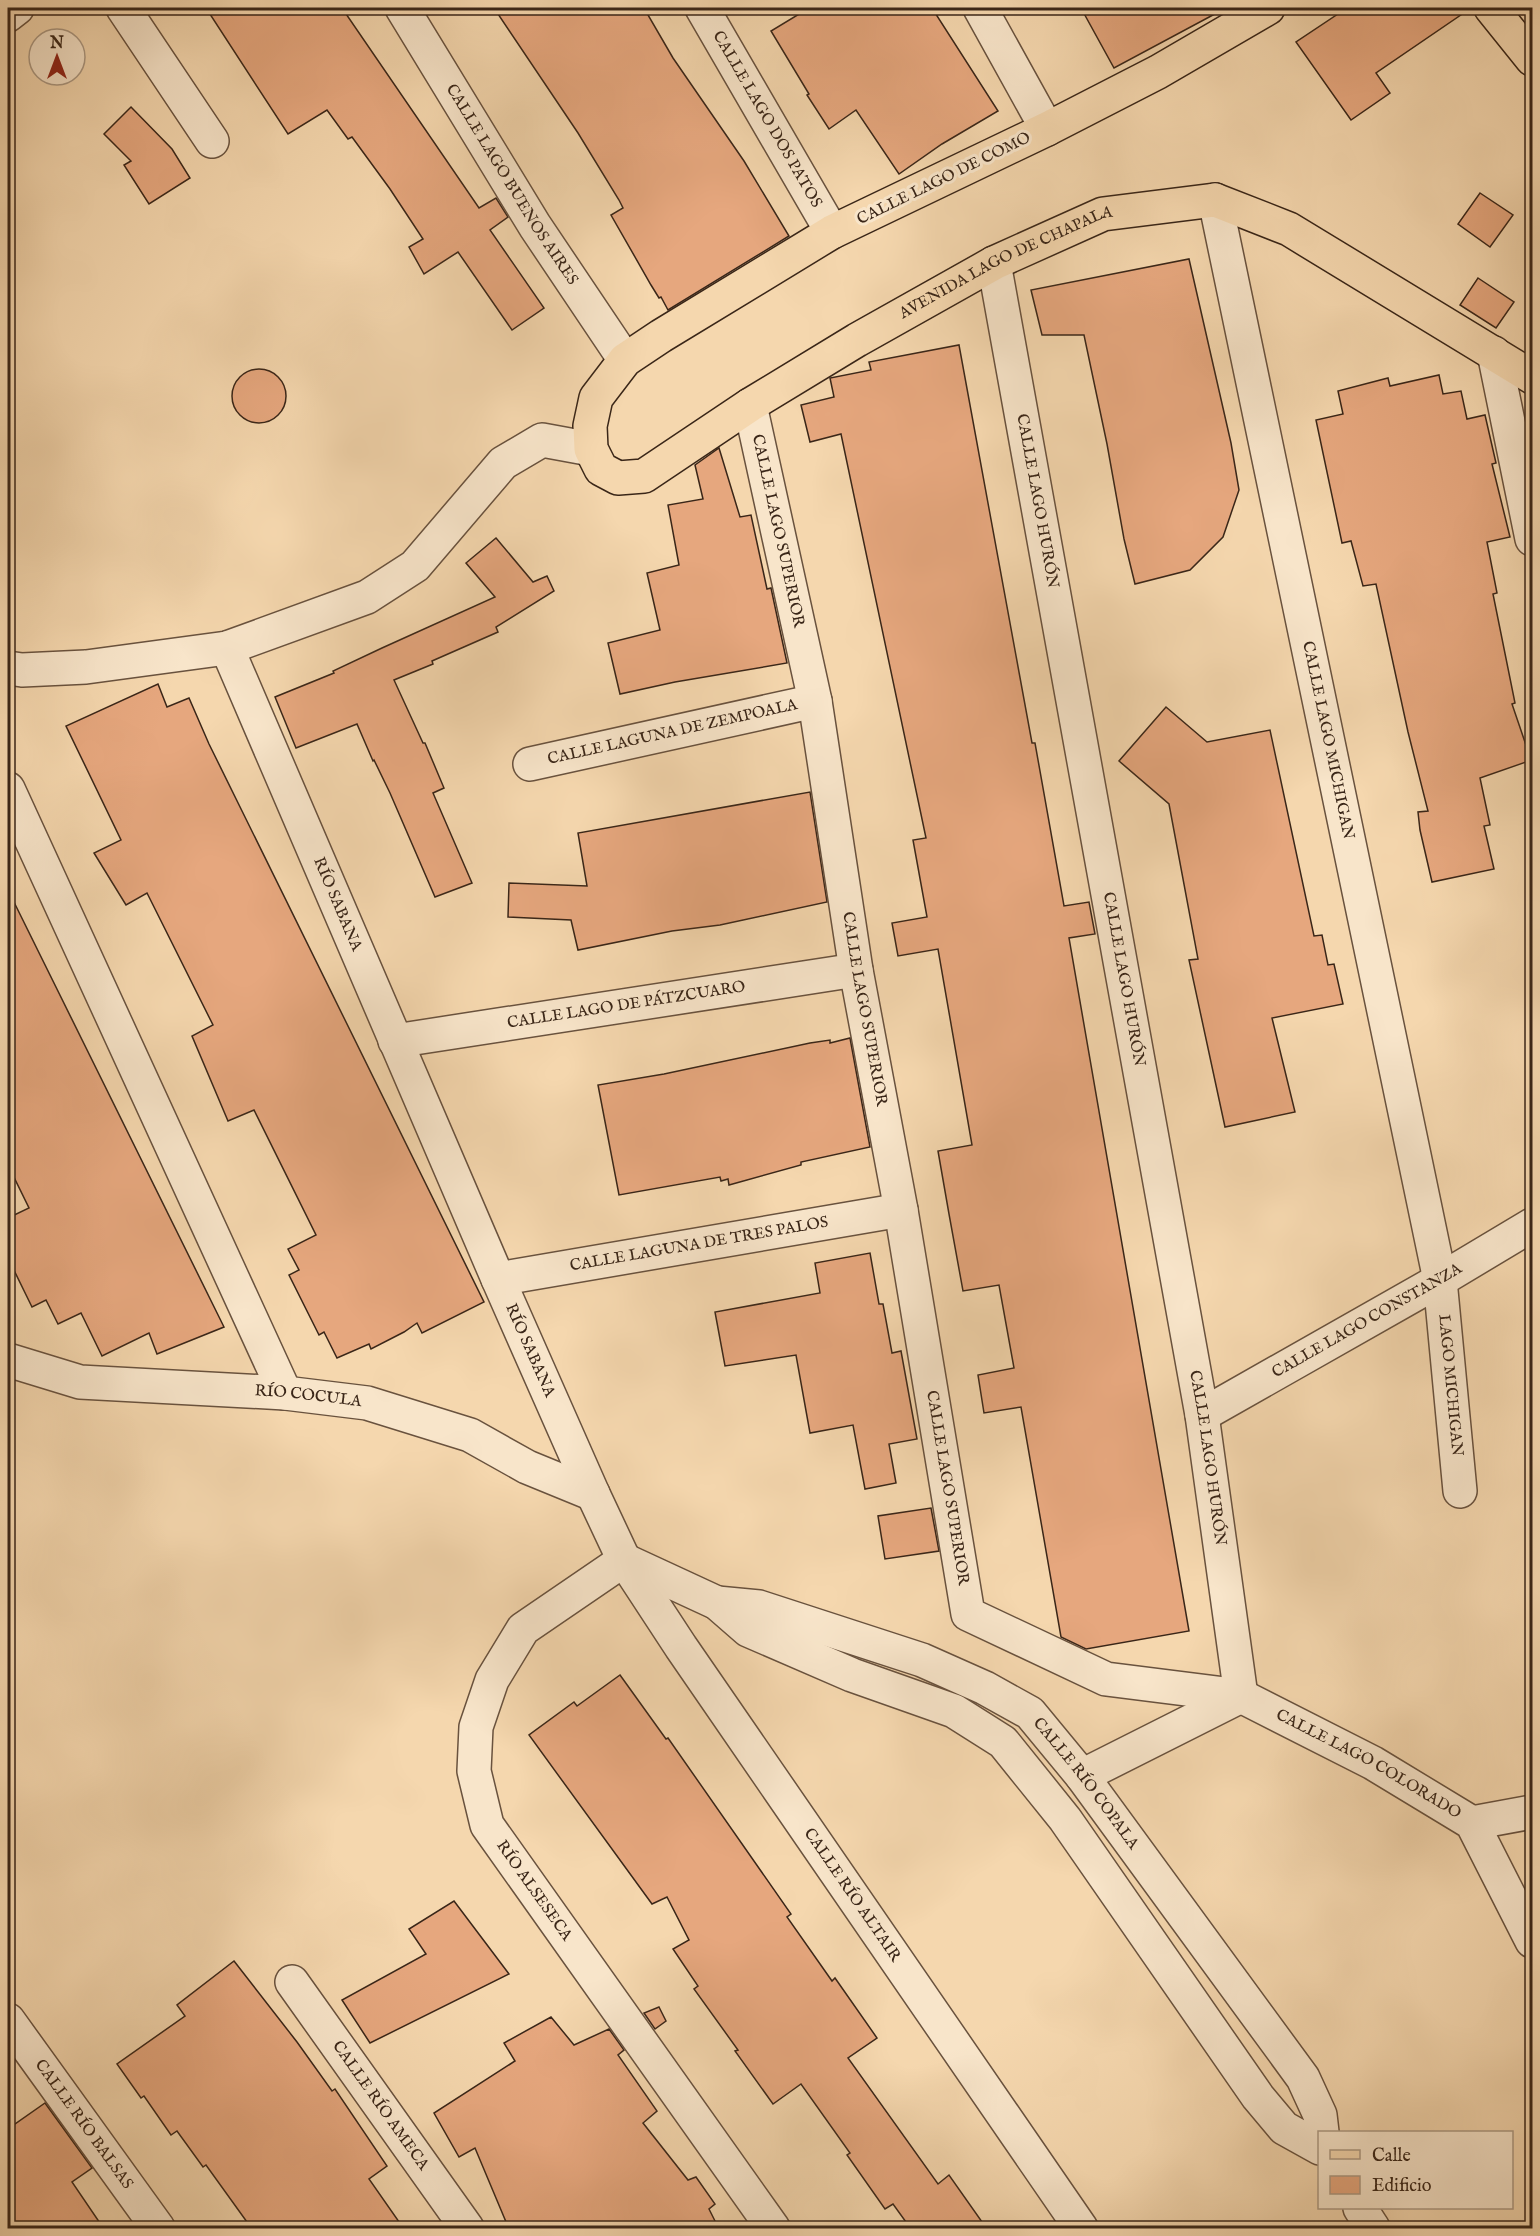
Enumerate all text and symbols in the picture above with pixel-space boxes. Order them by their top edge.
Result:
north arrow [27,27,87,87]
street label: CALLE LAGO DOS PATOS [708,28,826,212]
text: N [49,34,64,54]
street label: CALLE LAGO BUENOS AIRES [441,81,582,289]
street label: CALLE LAGO DE COMO [854,128,1034,230]
street label: AVENIDA LAGO DE CHAPALA [895,203,1115,325]
street label: CALLE LAGO HURÓN [1011,412,1063,590]
street label: CALLE LAGO SUPERIOR [747,433,809,630]
street label: CALLE LAGO MICHIGAN [1297,640,1358,841]
street label: CALLE LAGUNA DE ZEMPOALA [546,695,801,770]
street label: RÍO SABANA [308,854,367,955]
street label: CALLE LAGO HURÓN [1098,891,1149,1068]
street label: CALLE LAGO SUPERIOR [837,910,891,1109]
street label: CALLE LAGO DE PÁTZCUARO [506,977,747,1034]
street label: CALLE LAGUNA DE TRES PALOS [568,1213,830,1277]
street label: CALLE LAGO CONSTANZA [1269,1258,1467,1383]
street label: RÍO SABANA [500,1301,560,1402]
street label: LAGO MICHIGAN [1433,1314,1467,1457]
street label: CALLE LAGO HURÓN [1184,1369,1230,1547]
street label: RÍO COCULA [254,1380,364,1412]
street label: CALLE LAGO SUPERIOR [921,1389,973,1588]
street label: CALLE LAGO COLORADO [1272,1705,1465,1824]
street label: CALLE RÍO COPALA [1028,1714,1143,1855]
street label: CALLE RÍO ALTAIR [799,1825,905,1967]
street label: RÍO ALSESECA [491,1837,577,1946]
street label: CALLE RÍO AMECA [327,2037,434,2175]
street label: CALLE RÍO BALSAS [30,2056,137,2193]
legend [1318,2131,1513,2209]
text: Calle [1372,2145,1411,2168]
text: Edificio [1372,2175,1432,2198]

